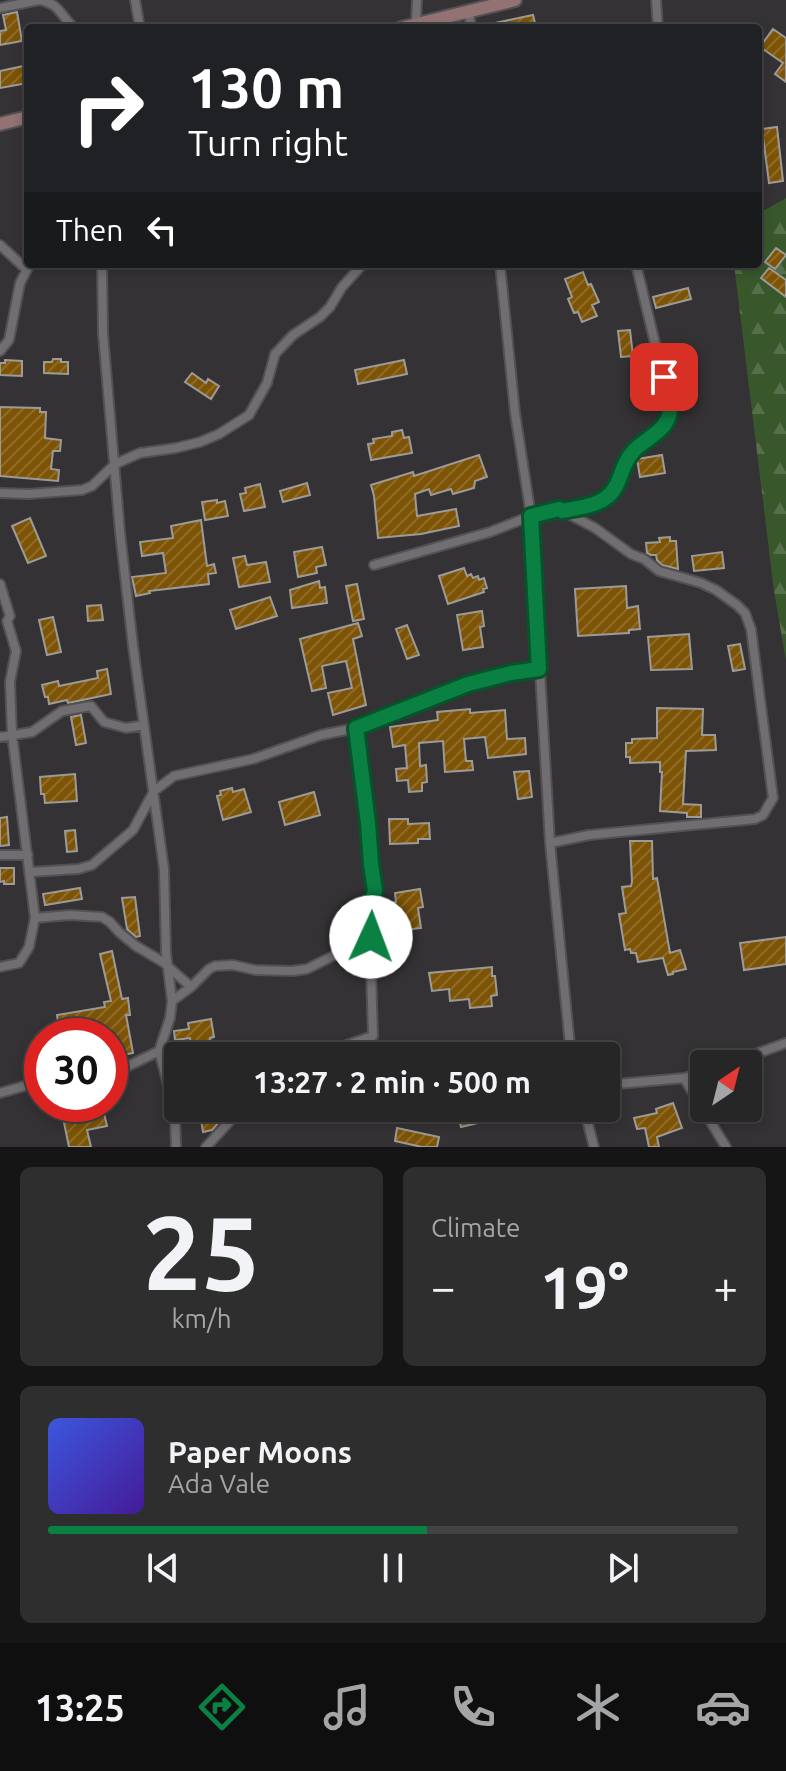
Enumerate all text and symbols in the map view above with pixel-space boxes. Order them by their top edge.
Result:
icon: right [56,56,160,160]
text: 130 m [188,56,344,119]
text: Turn right [188,122,348,163]
icon: left [140,208,184,252]
text: Then [56,213,124,247]
pin [630,343,698,411]
icon: arrive [642,355,686,399]
position arrow [329,895,413,979]
speed limit sign: 30 [24,1018,128,1122]
north arrow [690,1050,762,1122]
map controls [690,1050,762,1122]
text: 13:27 · 2 min · 500 m [253,1065,531,1099]
text: 25 [143,1193,260,1310]
text: Climate [431,1213,520,1242]
text: 19° [540,1253,629,1320]
text: − [431,1262,456,1311]
text: + [713,1262,738,1311]
text: km/h [171,1304,232,1333]
text: Paper Moons [168,1435,352,1469]
text: Ada Vale [168,1469,270,1498]
icon: previous [141,1546,185,1590]
icon: pause [371,1546,415,1590]
icon: next [601,1546,645,1590]
icon: directions [194,1679,250,1735]
icon: music [319,1679,375,1735]
icon: phone [445,1679,501,1735]
icon: climate [570,1679,626,1735]
icon: car [695,1679,751,1735]
text: 13:25 [35,1687,125,1728]

